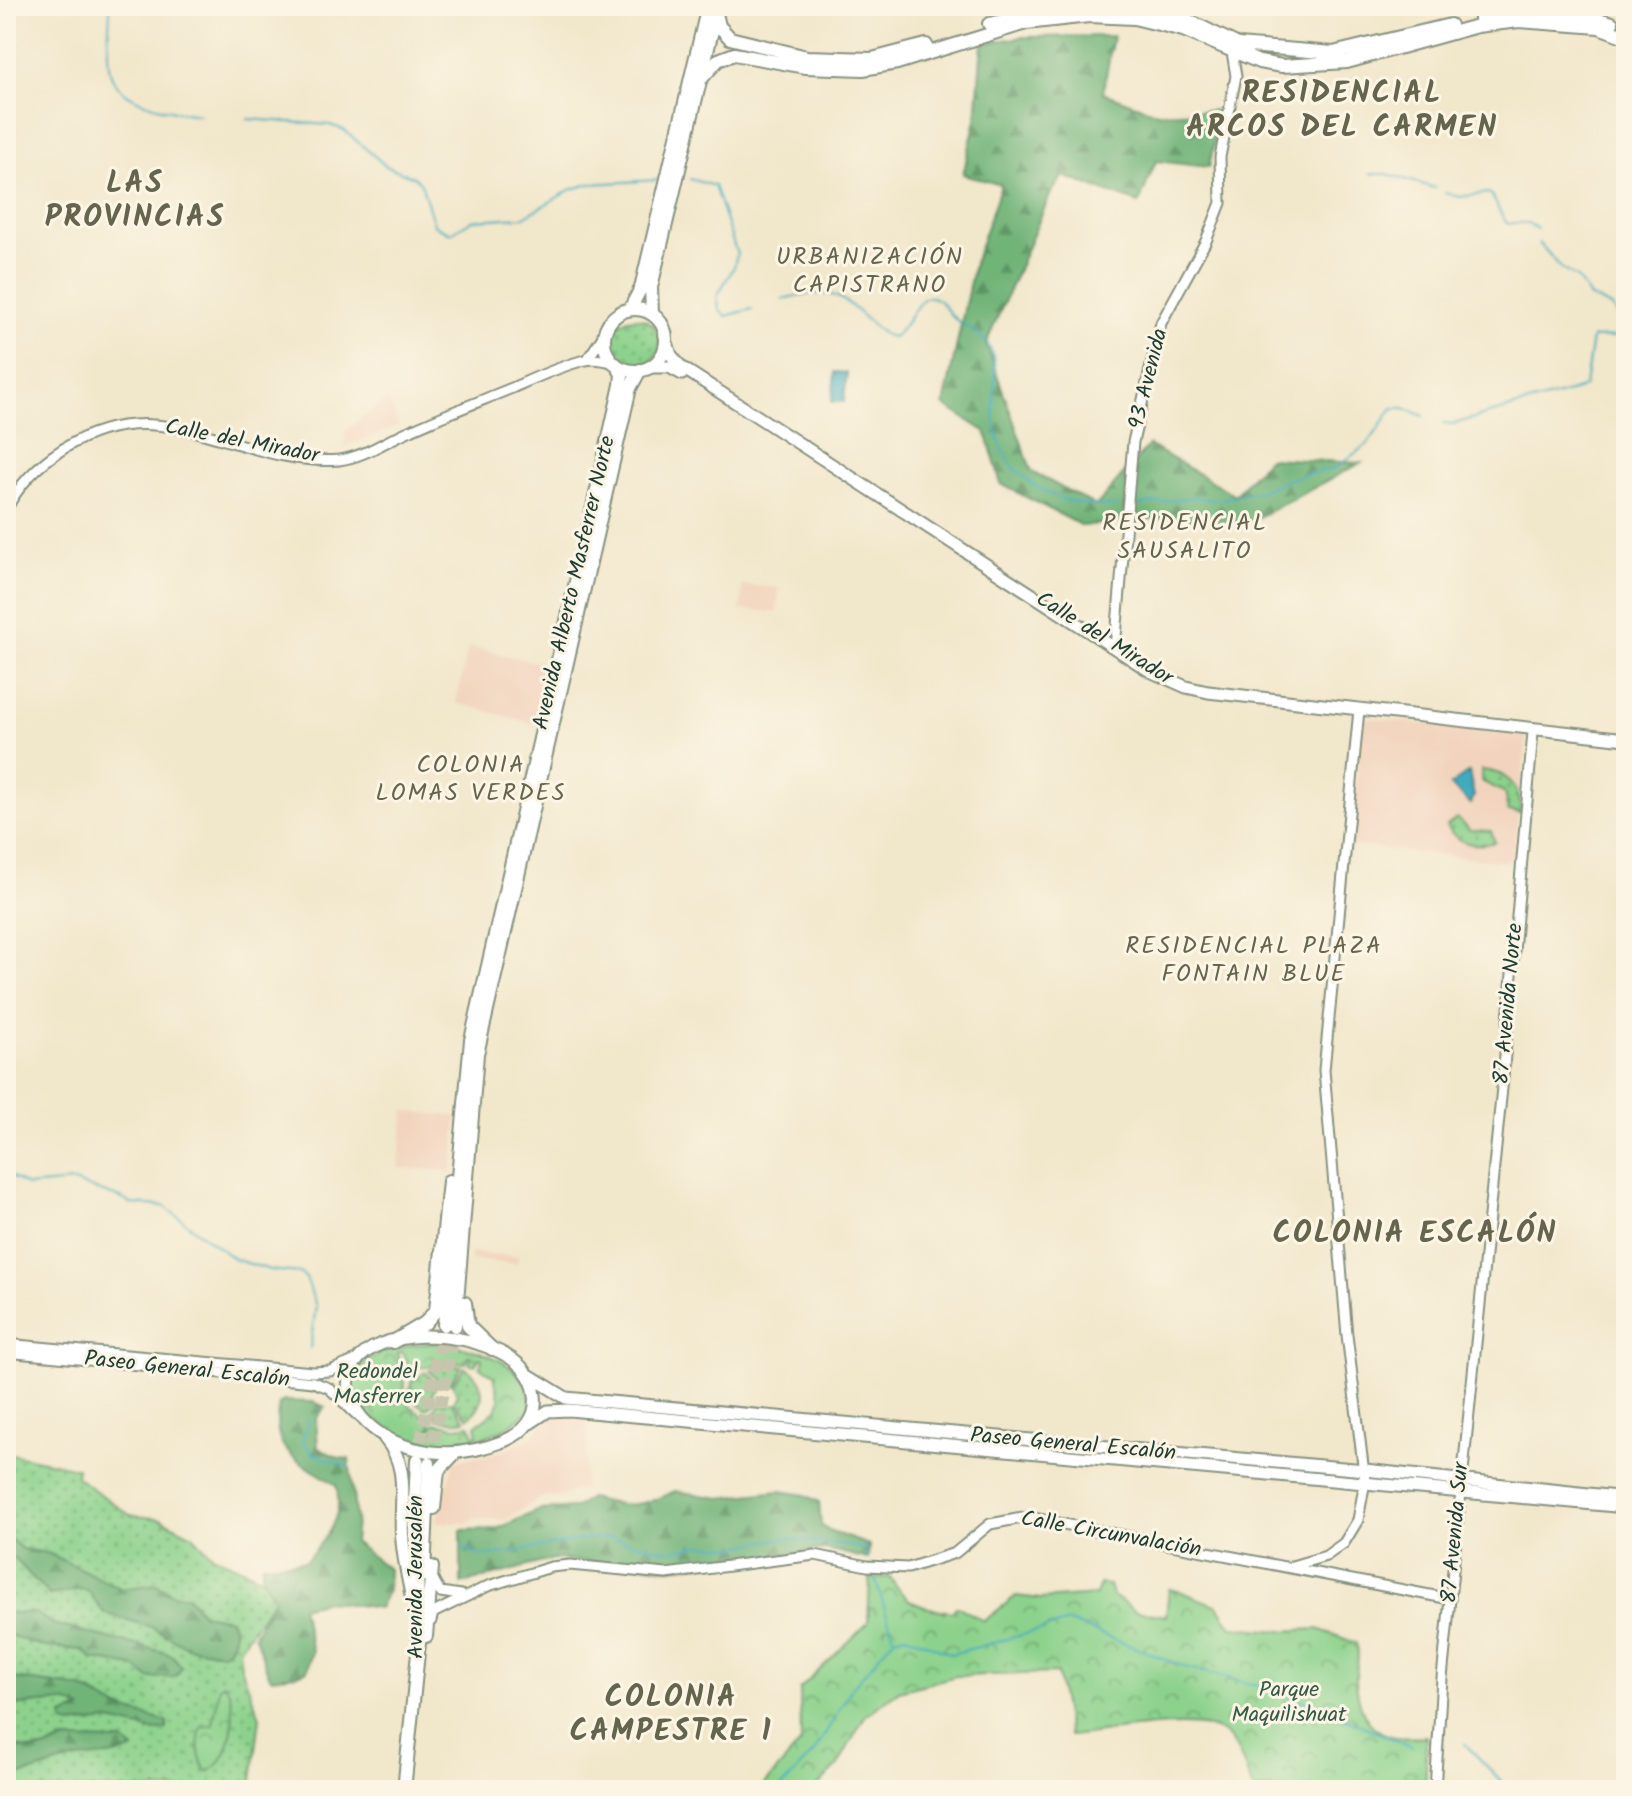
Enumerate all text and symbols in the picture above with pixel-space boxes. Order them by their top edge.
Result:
district label: RESIDENCIAL ARCOS DEL CARMEN [1186,70,1498,152]
district label: LAS PROVINCIAS [45,160,225,242]
district label: URBANIZACIÓN CAPISTRANO [776,238,964,305]
street label: 93 Avenida [1120,325,1178,433]
street label: Calle del Mirador [162,410,324,474]
street label: Avenida Alberto Masferrer Norte [524,432,626,733]
district label: RESIDENCIAL SAUSALITO [1102,504,1268,571]
street label: Calle del Mirador [1028,583,1181,696]
district label: COLONIA LOMAS VERDES [376,746,566,813]
street label: 87 Avenida Norte [1484,921,1534,1086]
district label: RESIDENCIAL PLAZA FONTAIN BLUE [1125,927,1383,994]
district label: COLONIA ESCALÓN [1272,1210,1558,1258]
street label: Paseo General Escalón [82,1342,292,1398]
park label: Redondel Masferrer [334,1355,422,1415]
street label: Paseo General Escalón [969,1419,1177,1471]
street label: 87 Avenida Sur [1432,1459,1480,1605]
street label: Avenida Jerusalén [399,1495,434,1659]
street label: Calle Circunvalación [1018,1502,1204,1568]
park label: Parque Maquilishuat [1231,1673,1347,1733]
district label: COLONIA CAMPESTRE 1 [569,1674,773,1756]

